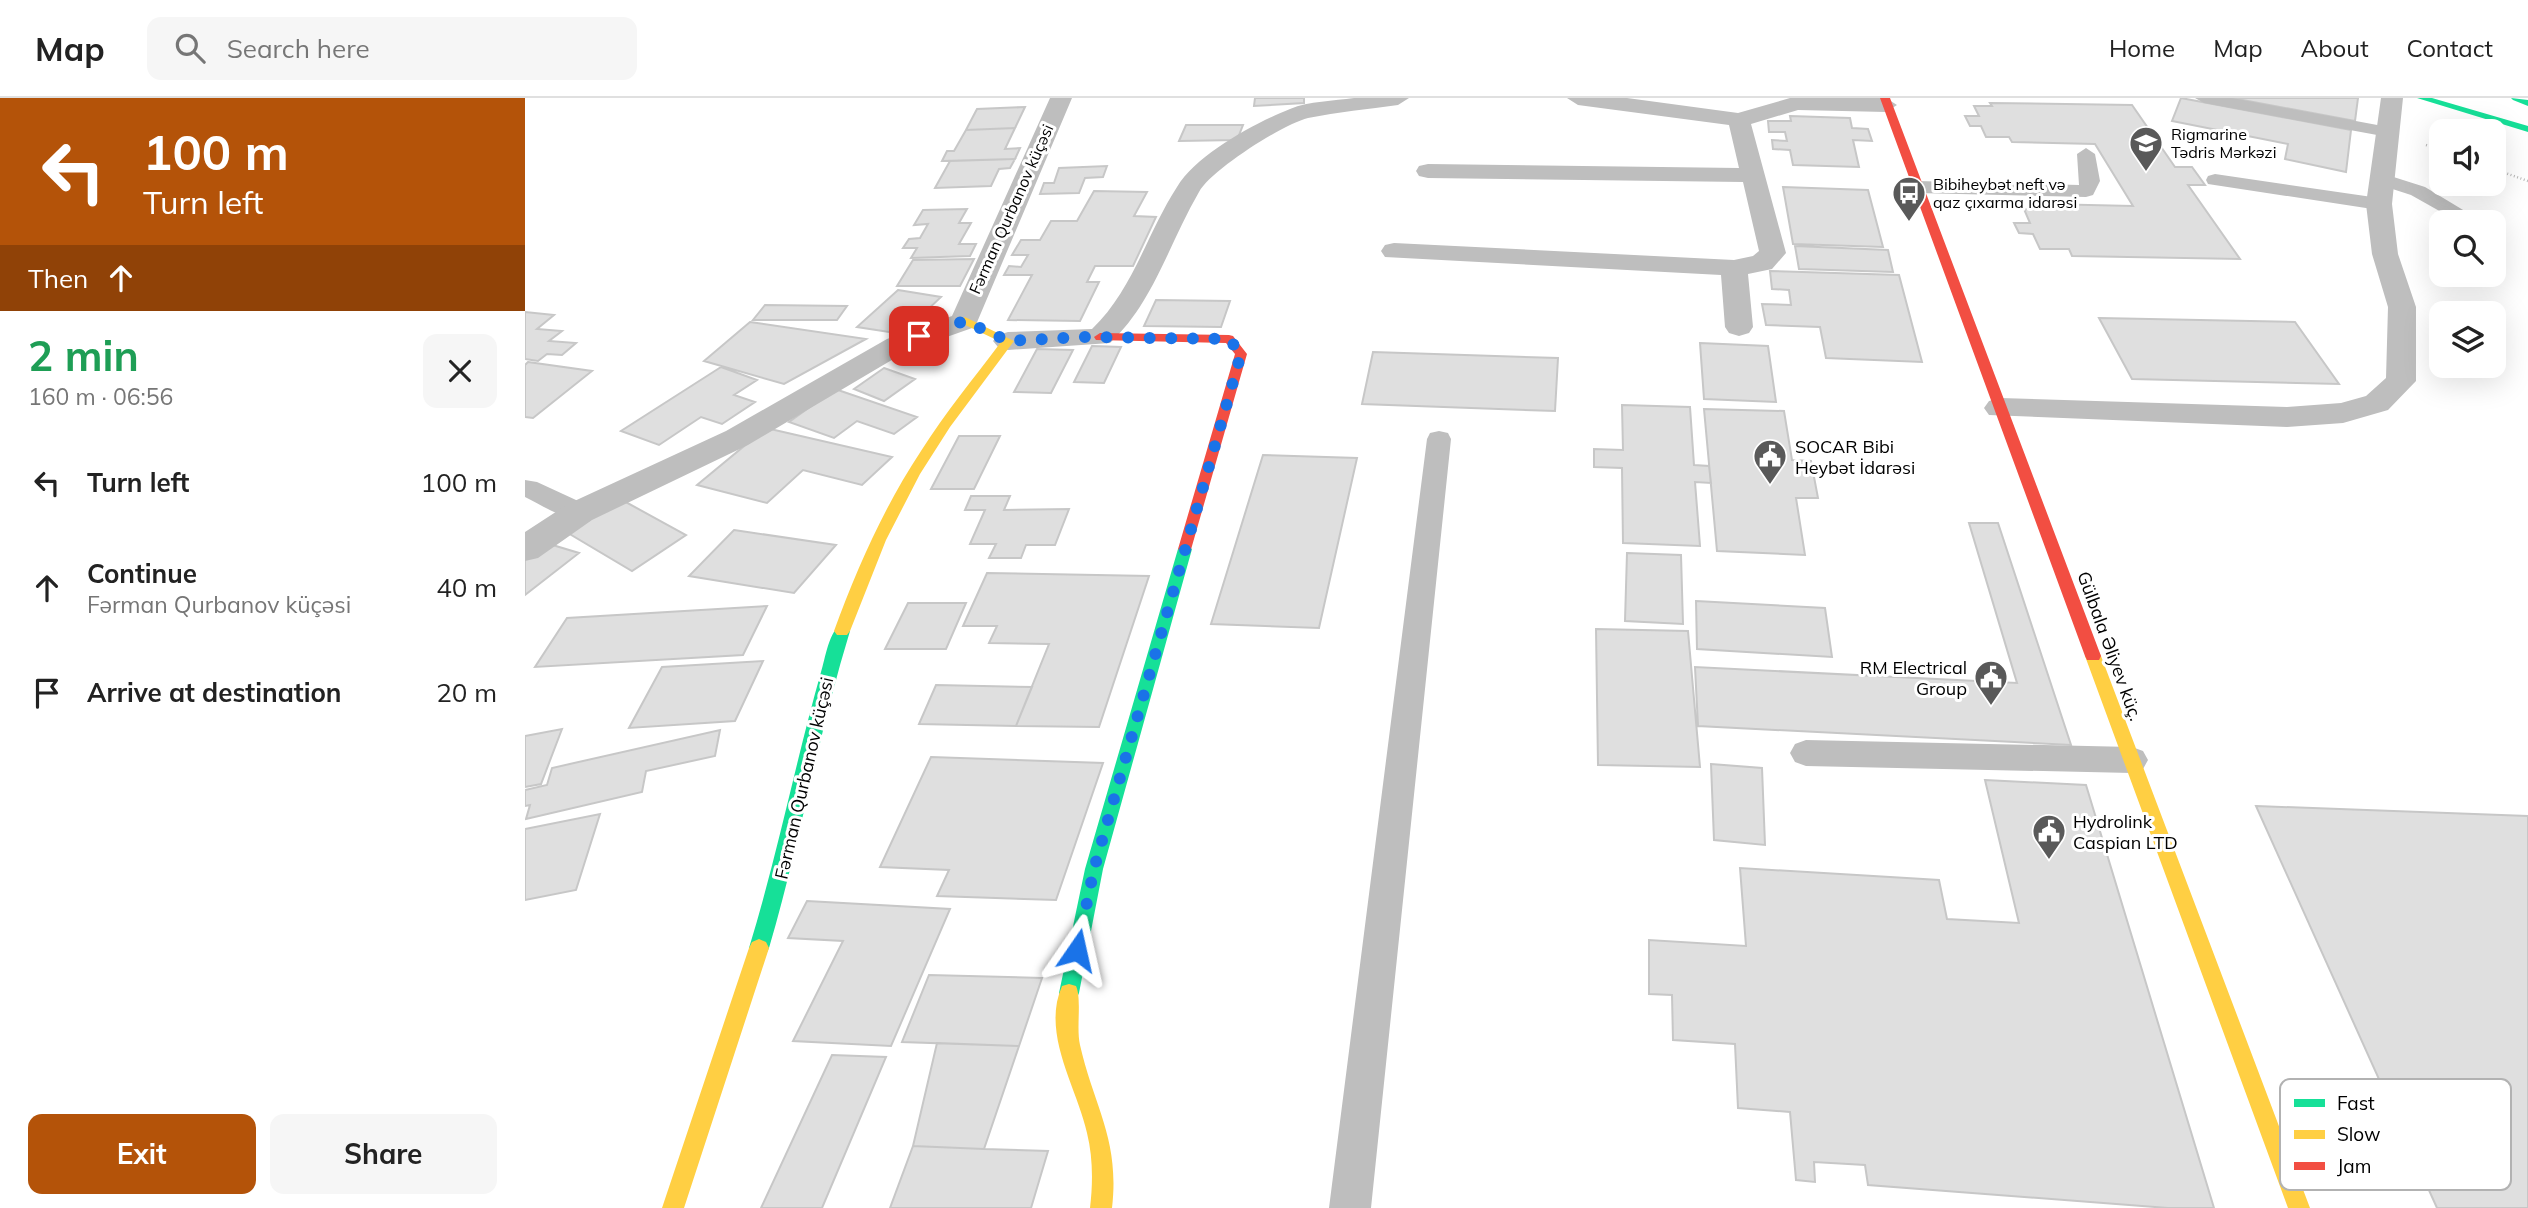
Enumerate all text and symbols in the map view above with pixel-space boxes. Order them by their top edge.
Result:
search box [147,17,637,80]
text: Map [35,28,105,69]
icon: search [171,29,209,67]
text: Search here [227,32,370,65]
text: Home [2109,33,2175,63]
text: Map [2213,33,2263,63]
text: About [2301,33,2369,63]
text: Contact [2407,33,2493,63]
map controls [2429,119,2506,378]
button: sound [2429,119,2506,196]
text: 100 m [143,121,289,182]
street label: Fərman Qurbanov küçəsi [964,121,1058,297]
school or university icon: Rigmarine Tədris Mərkəzi [2127,124,2165,173]
place label: Rigmarine Tədris Mərkəzi [2171,124,2276,162]
icon: left [28,126,119,217]
bus stop icon: Bibiheybət neft və qaz çıxarma idarəsi [1890,174,1928,223]
place label: Bibiheybət neft və qaz çıxarma idarəsi [1933,174,2077,212]
text: Turn left [143,182,263,222]
button: search [2429,210,2506,287]
icon: ahead [102,259,140,297]
text: Then [28,262,88,295]
button: layers [2429,301,2506,378]
pin [889,306,949,366]
icon: arrive [900,317,938,355]
text: 2 min [28,329,139,382]
button: close [423,334,497,408]
text: 160 m · 06:56 [28,382,173,411]
place label: SOCAR Bibi Heybət İdarəsi [1795,435,1915,479]
public building icon: SOCAR Bibi Heybət İdarəsi [1751,437,1789,486]
icon: left [28,464,66,502]
text: Turn left [87,466,189,499]
text: 100 m [421,466,497,499]
text: Continue [87,557,197,590]
street label: Gülbala Əliyev küç. [2072,568,2148,724]
icon: ahead [28,569,66,607]
text: 40 m [436,571,497,604]
text: Fərman Qurbanov küçəsi [87,590,351,619]
place label: RM Electrical Group [1860,656,1967,700]
public building icon: RM Electrical Group [1972,658,2010,707]
icon: arrive [28,674,66,712]
street label: Fərman Qurbanov küçəsi [770,675,838,881]
text: Arrive at destination [87,676,342,709]
text: 20 m [436,676,497,709]
place label: Hydrolink Caspian LTD [2073,810,2178,854]
public building icon: Hydrolink Caspian LTD [2030,812,2068,861]
position arrow [1040,913,1114,987]
legend [2280,1079,2511,1190]
text: Fast [2337,1091,2375,1115]
button: Exit [28,1114,256,1194]
button: Share [270,1114,497,1194]
text: Slow [2337,1122,2381,1146]
text: Jam [2337,1154,2371,1178]

